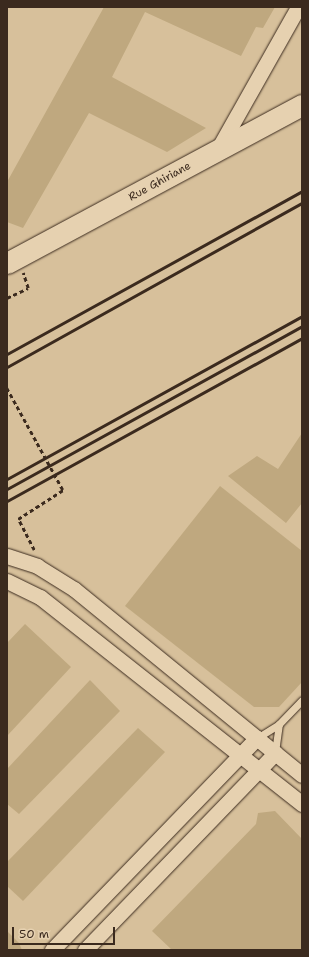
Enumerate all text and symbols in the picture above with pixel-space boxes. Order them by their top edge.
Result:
street label: Rue Ghiriane [127,159,193,205]
scale bar [14,919,117,945]
text: 50 m [19,926,49,942]

